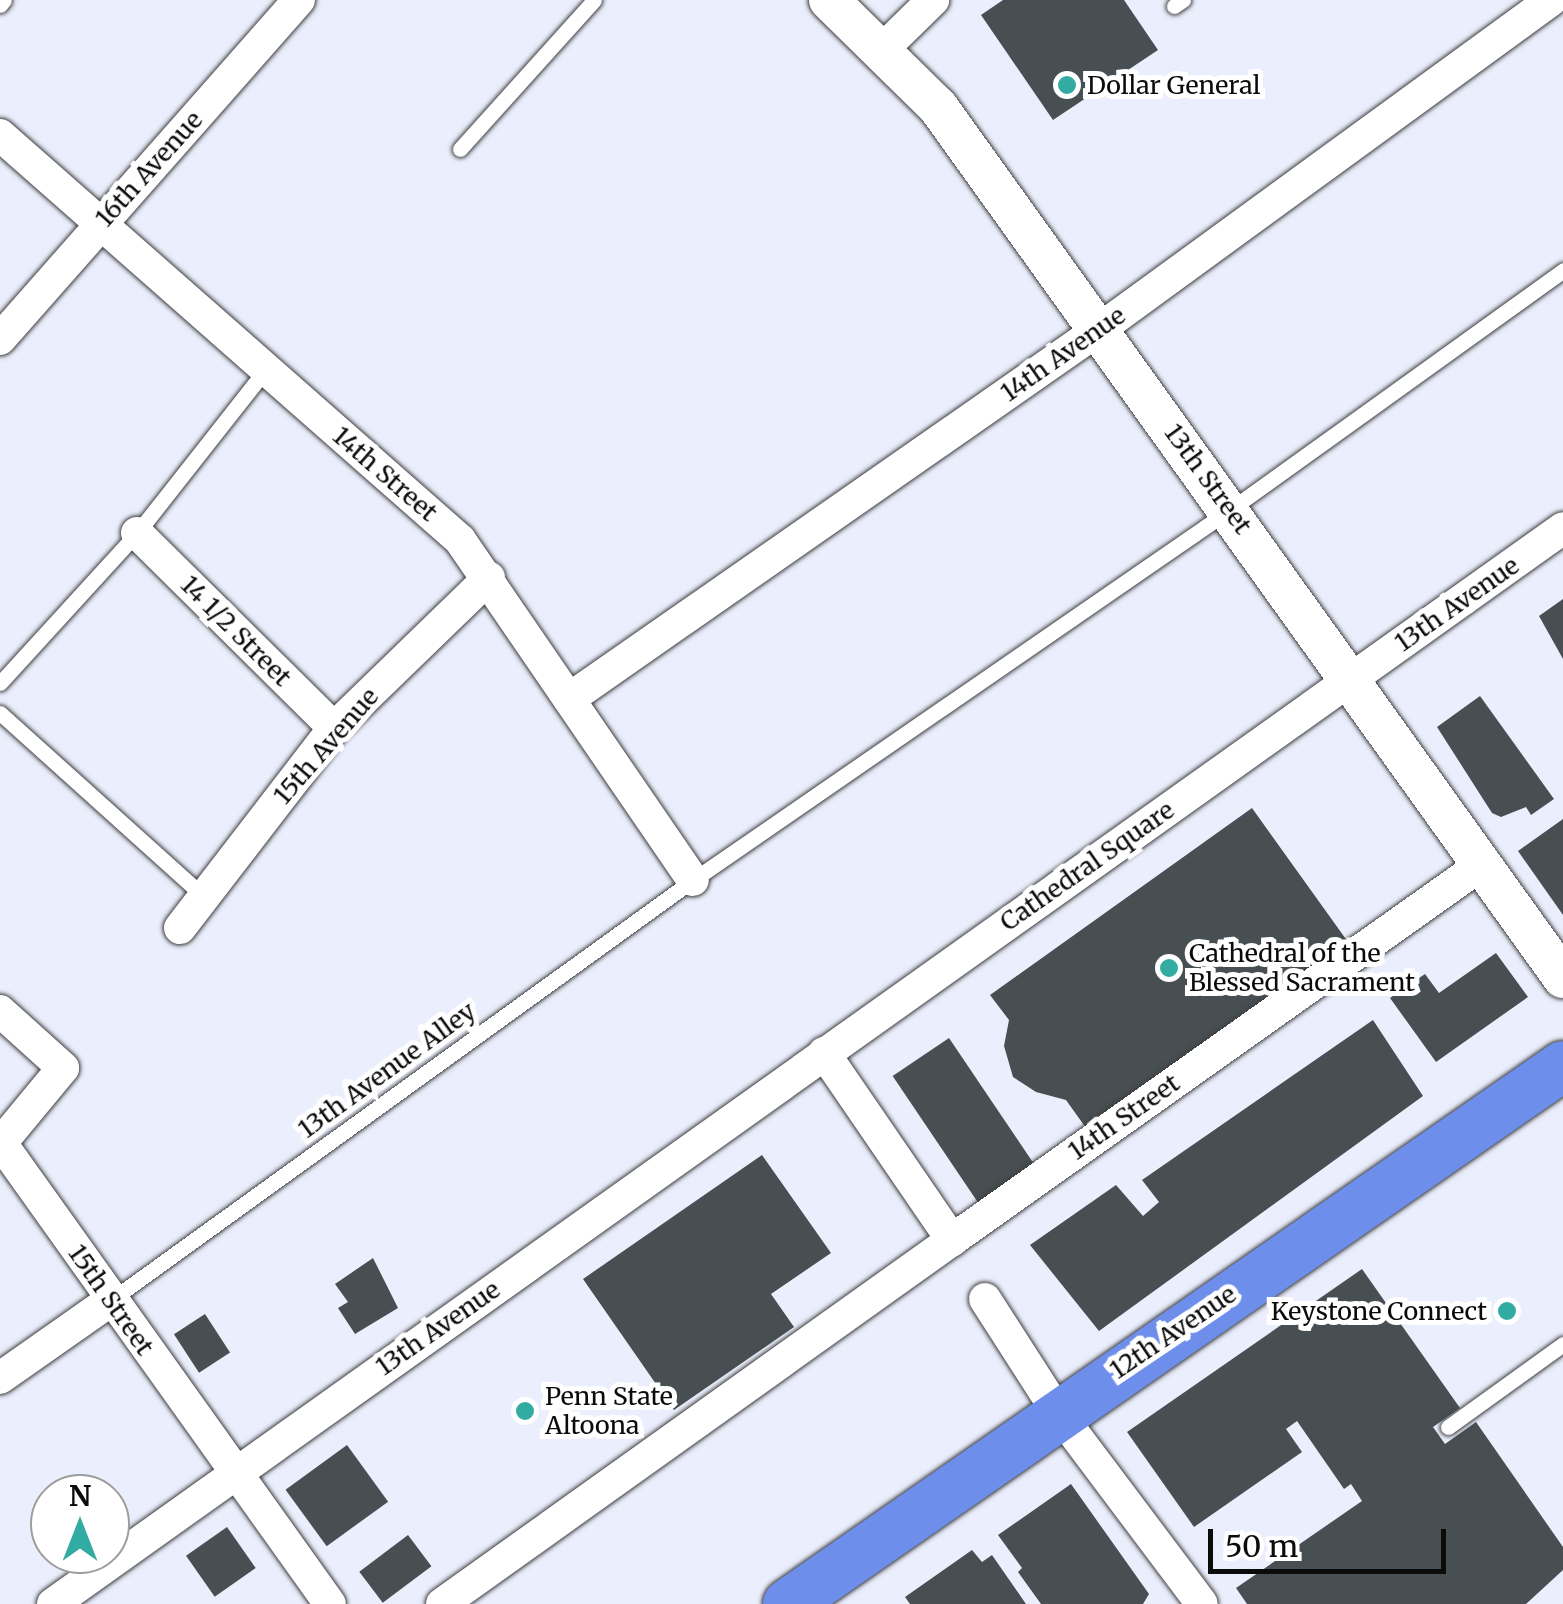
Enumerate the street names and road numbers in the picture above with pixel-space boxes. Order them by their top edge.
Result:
street label: 16th Avenue [89,105,209,233]
street label: 14th Avenue [995,300,1131,408]
street label: 13th Street [1158,418,1258,540]
street label: 14th Street [327,421,443,527]
street label: 13th Avenue [1389,550,1525,658]
street label: 14 1/2 Street [175,570,297,692]
street label: 15th Avenue [267,682,385,810]
street label: Cathedral Square [994,795,1180,937]
street label: 13th Avenue Alley [293,996,481,1144]
street label: 14th Street [1063,1068,1185,1166]
street label: 15th Street [62,1239,160,1361]
street label: 13th Avenue [370,1274,506,1382]
street label: 12th Avenue [1104,1279,1242,1385]

